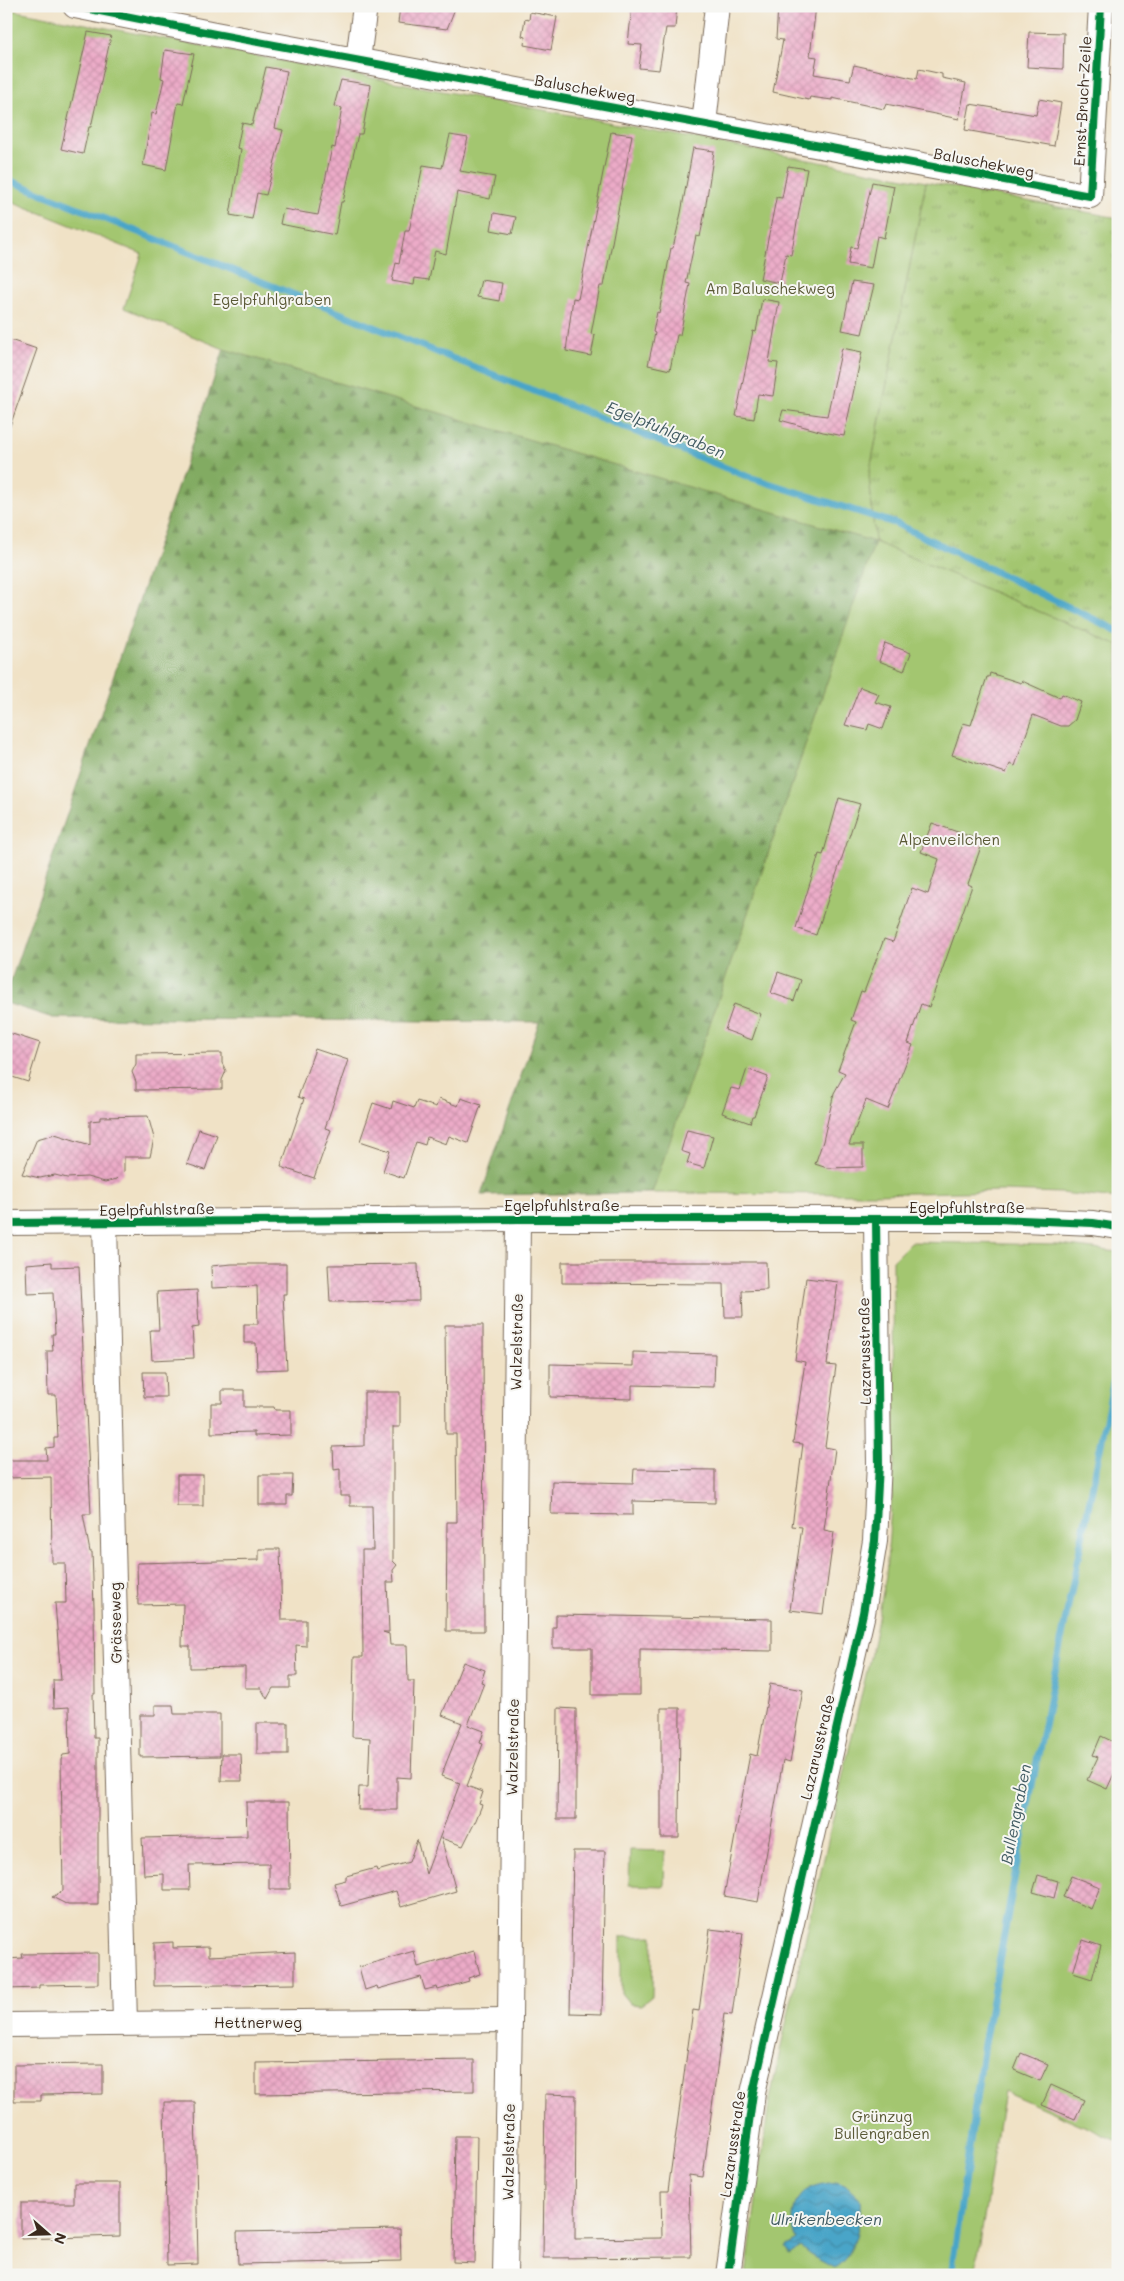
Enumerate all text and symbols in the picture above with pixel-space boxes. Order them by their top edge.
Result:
street label: Ernst-Bruch-Zeile [1069,35,1095,167]
street label: Baluschekweg [533,69,637,107]
street label: Baluschekweg [932,142,1036,182]
park label: Am Baluschekweg [705,278,835,298]
park label: Egelpfuhlgraben [213,289,331,309]
water label: Egelpfuhlgraben [603,396,729,462]
park label: Alpenveilchen [898,829,1000,849]
street label: Egelpfuhlstraße [504,1195,620,1215]
street label: Egelpfuhlstraße [909,1197,1025,1217]
street label: Egelpfuhlstraße [99,1198,215,1220]
street label: Walzelstraße [505,1293,527,1391]
street label: Lazarusstraße [853,1297,875,1405]
street label: Grässeweg [104,1582,126,1664]
street label: Lazarusstraße [795,1692,839,1802]
street label: Walzelstraße [501,1698,523,1796]
water label: Bullengraben [995,1762,1035,1866]
street label: Hettnerweg [214,2012,302,2032]
street label: Lazarusstraße [715,2089,749,2199]
street label: Walzelstraße [497,2103,519,2201]
park label: Grünzug Bullengraben [834,2106,930,2143]
north arrow [22,2208,72,2258]
water label: Ulrikenbecken [770,2208,882,2229]
text: N [50,2230,71,2247]

